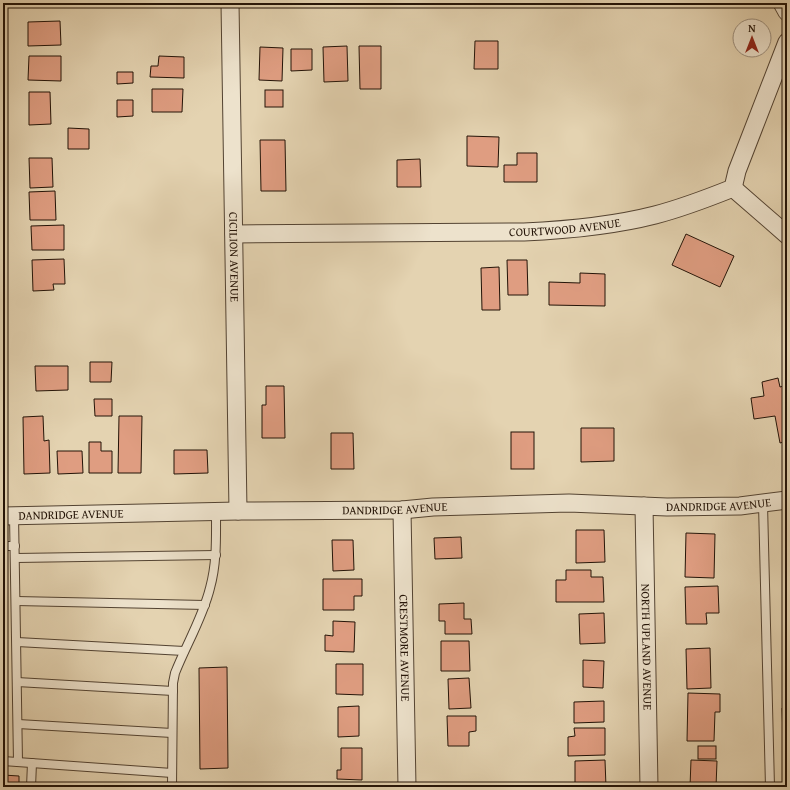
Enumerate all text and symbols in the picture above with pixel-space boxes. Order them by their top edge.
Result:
north arrow [732,18,772,58]
text: N [748,20,756,36]
street label: CICILION AVENUE [225,212,244,302]
street label: COURTWOOD AVENUE [509,214,622,240]
street label: DANDRIDGE AVENUE [666,493,772,515]
street label: DANDRIDGE AVENUE [342,498,448,518]
street label: DANDRIDGE AVENUE [18,504,124,524]
street label: NORTH UPLAND AVENUE [637,584,657,710]
street label: CRESTMORE AVENUE [396,594,414,702]

